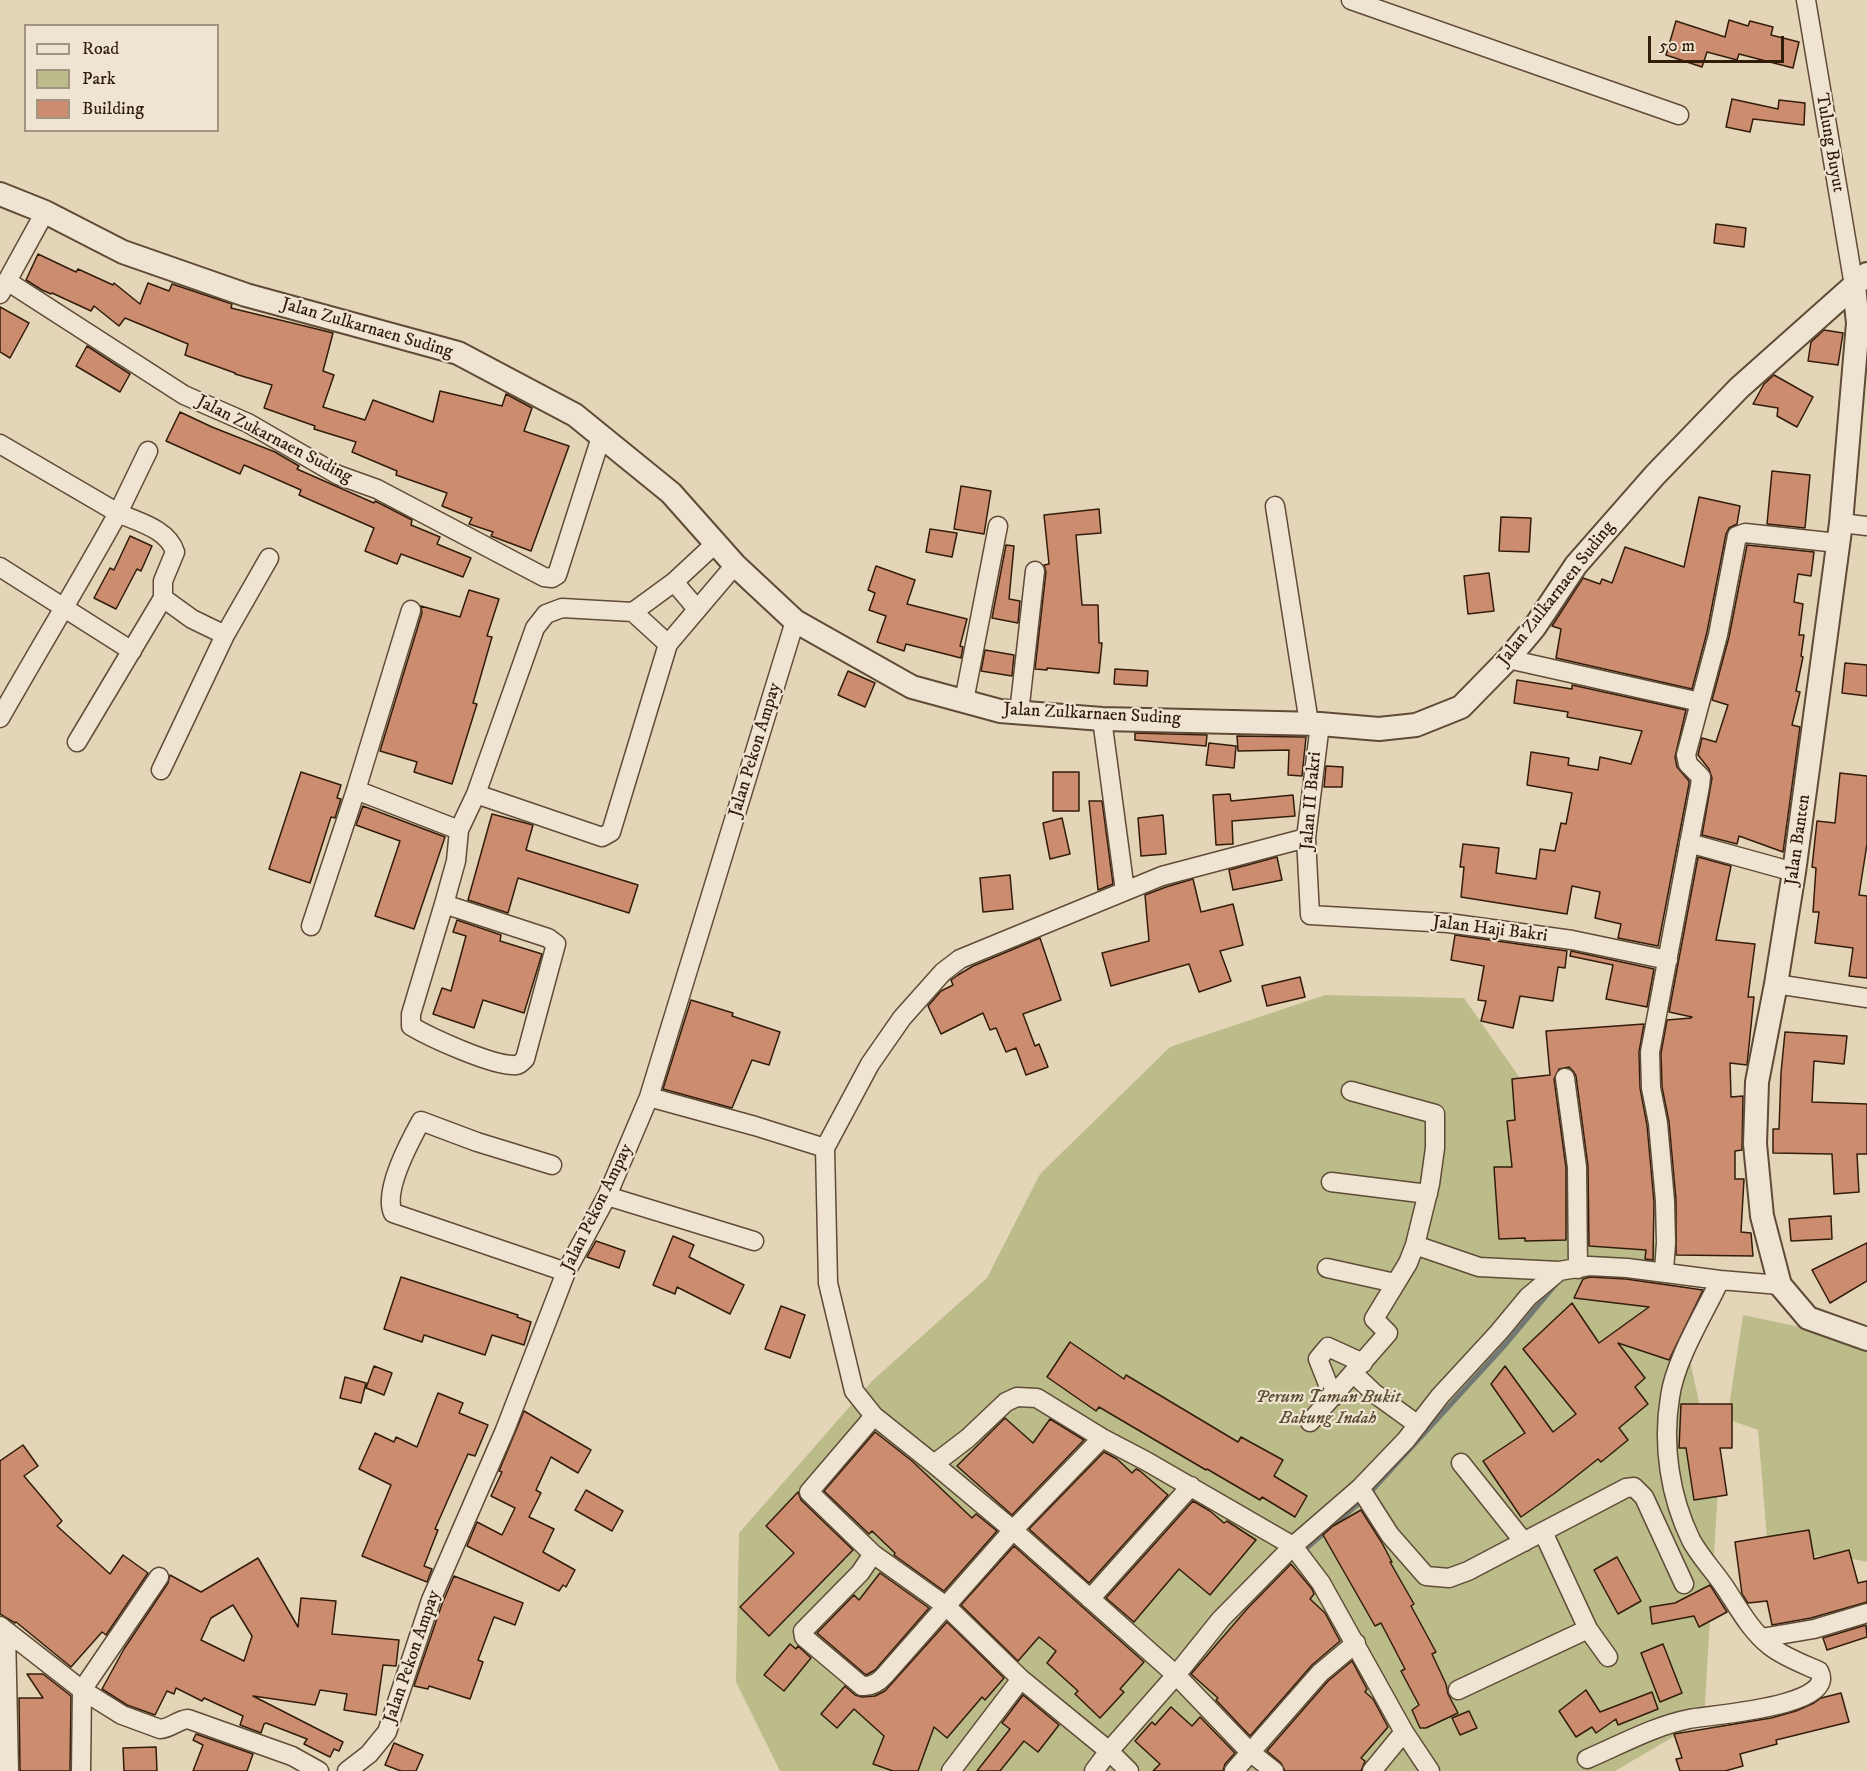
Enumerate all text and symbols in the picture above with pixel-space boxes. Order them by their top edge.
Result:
legend [24,24,219,132]
scale bar [1651,24,1788,62]
text: 50 m [1659,35,1695,57]
text: Road [82,38,119,60]
text: Park [82,68,116,90]
street label: Tulung Buyut [1810,92,1848,194]
text: Building [82,98,144,120]
street label: Jalan Zulkarnaen Suding [279,294,455,364]
street label: Jalan Zukarnaen Suding [192,391,356,489]
street label: Jalan Zulkarnaen Suding [1494,517,1620,671]
street label: Jalan Pekon Ampay [725,680,787,820]
street label: Jalan Zulkarnaen Suding [1003,700,1181,730]
street label: Jalan II Bakri [1297,751,1327,851]
street label: Jalan Banten [1782,793,1816,887]
street label: Jalan Haji Bakri [1431,912,1549,948]
street label: Jalan Pekon Ampay [558,1141,638,1275]
park label: Perum Taman Bukit Bakung Indah [1256,1387,1400,1430]
street label: Jalan Pekon Ampay [380,1588,446,1726]

